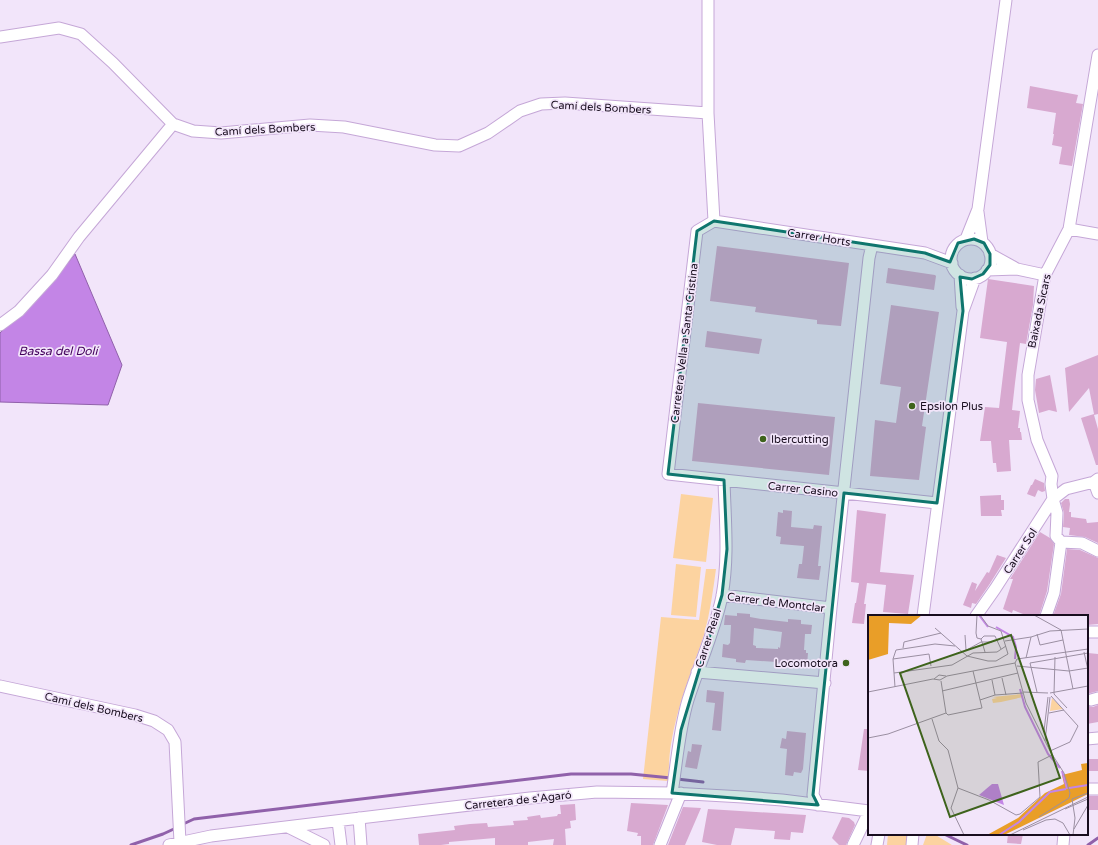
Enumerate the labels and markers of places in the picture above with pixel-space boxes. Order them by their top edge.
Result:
place label: Epsilon Plus [920,400,983,413]
marker: Epsilon Plus [907,401,917,411]
place label: Ibercutting [771,433,829,446]
marker: Ibercutting [758,434,768,444]
place label: Locomotora [775,657,838,670]
marker: Locomotora [841,658,851,668]

